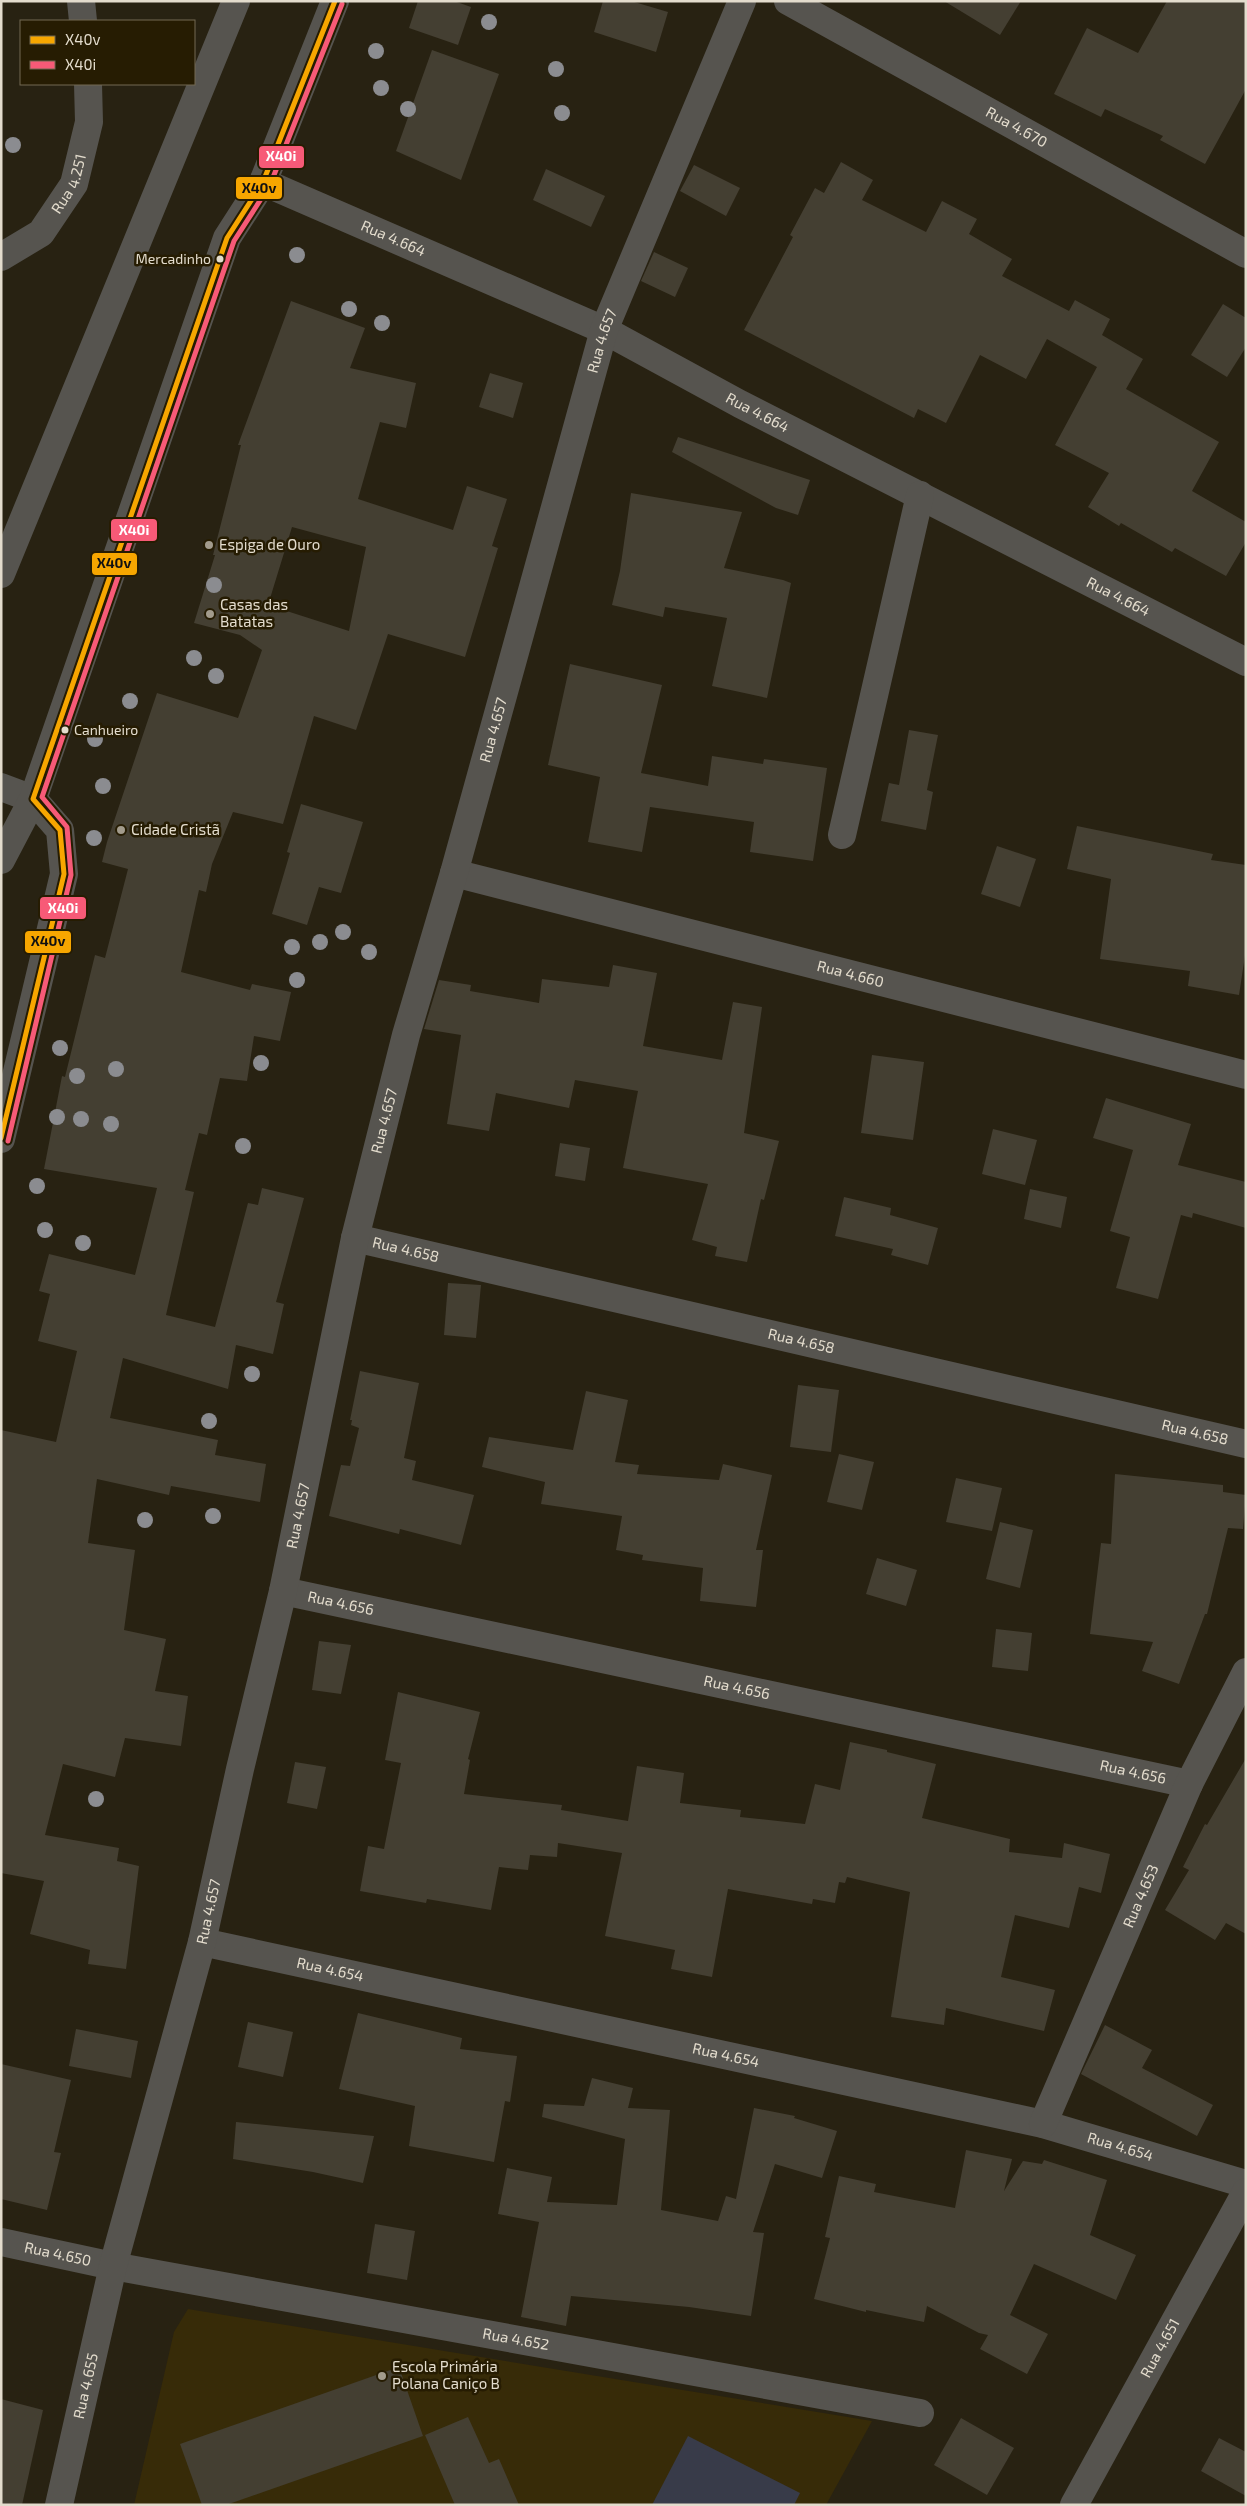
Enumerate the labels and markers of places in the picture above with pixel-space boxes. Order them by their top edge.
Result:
place label: Mercadinho [136,250,211,267]
marker: Mercadinho [215,254,225,264]
place label: Espiga de Ouro [219,535,320,553]
marker: Espiga de Ouro [203,539,215,551]
place label: Casas das Batatas [220,595,288,630]
marker: Casas das Batatas [204,608,216,620]
place label: Canhueiro [74,721,138,738]
marker: Canhueiro [60,725,70,735]
place label: Cidade Cristã [131,820,220,838]
marker: Cidade Cristã [115,824,127,836]
place label: Escola Primária Polana Caniço B [392,2357,500,2393]
marker: Escola Primária Polana Caniço B [376,2370,388,2382]

